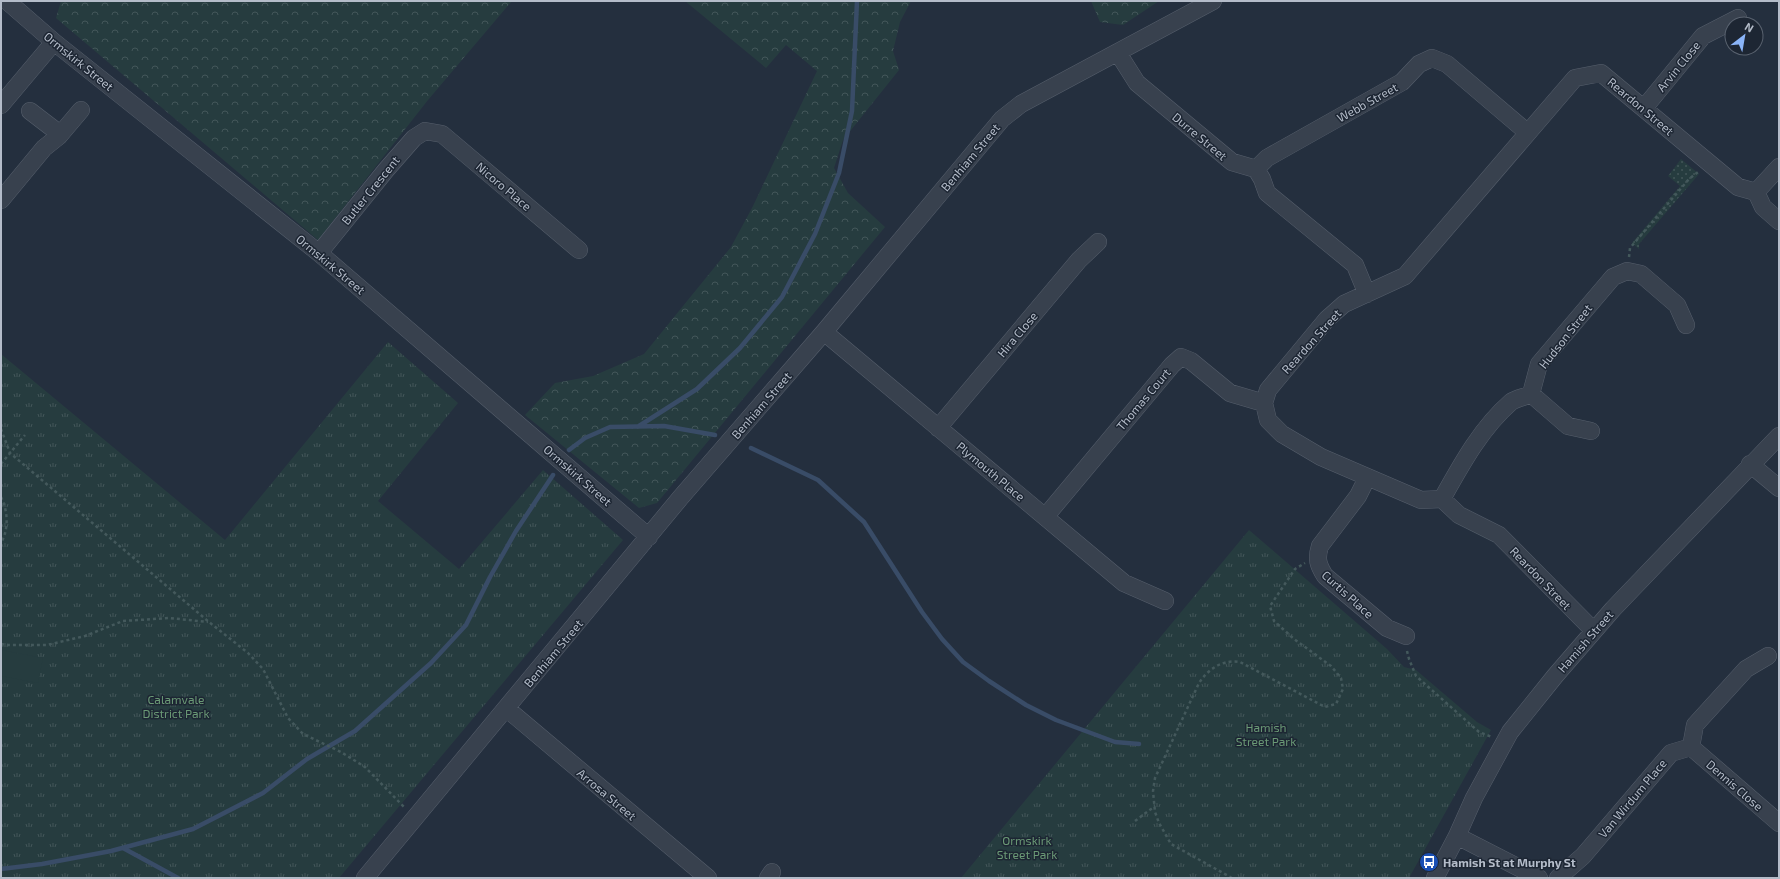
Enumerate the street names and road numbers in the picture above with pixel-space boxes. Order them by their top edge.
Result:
street label: Ormskirk Street [41,29,117,94]
street label: Arvin Close [1653,38,1703,94]
street label: Reardon Street [1605,74,1677,138]
street label: Webb Street [1334,79,1400,124]
street label: Durre Street [1170,109,1230,163]
street label: Benhiam Street [938,120,1003,194]
street label: Butler Crescent [338,153,402,227]
street label: Nicoro Place [474,159,534,213]
street label: Ormskirk Street [294,231,369,297]
street label: Hudson Street [1536,301,1595,371]
street label: Reardon Street [1278,306,1344,376]
street label: Hira Close [994,308,1040,360]
street label: Thomas Court [1113,365,1173,433]
street label: Benhiam Street [728,368,794,441]
street label: Plymouth Place [954,438,1028,504]
street label: Ormskirk Street [541,442,615,509]
street label: Reardon Street [1508,544,1575,613]
street label: Curtis Place [1319,567,1377,621]
street label: Hamish Street [1554,607,1616,675]
street label: Benhiam Street [521,616,586,690]
street label: Van Wirdum Place [1595,756,1669,840]
street label: Dennis Close [1704,757,1766,813]
street label: Arrosa Street [575,765,640,823]

